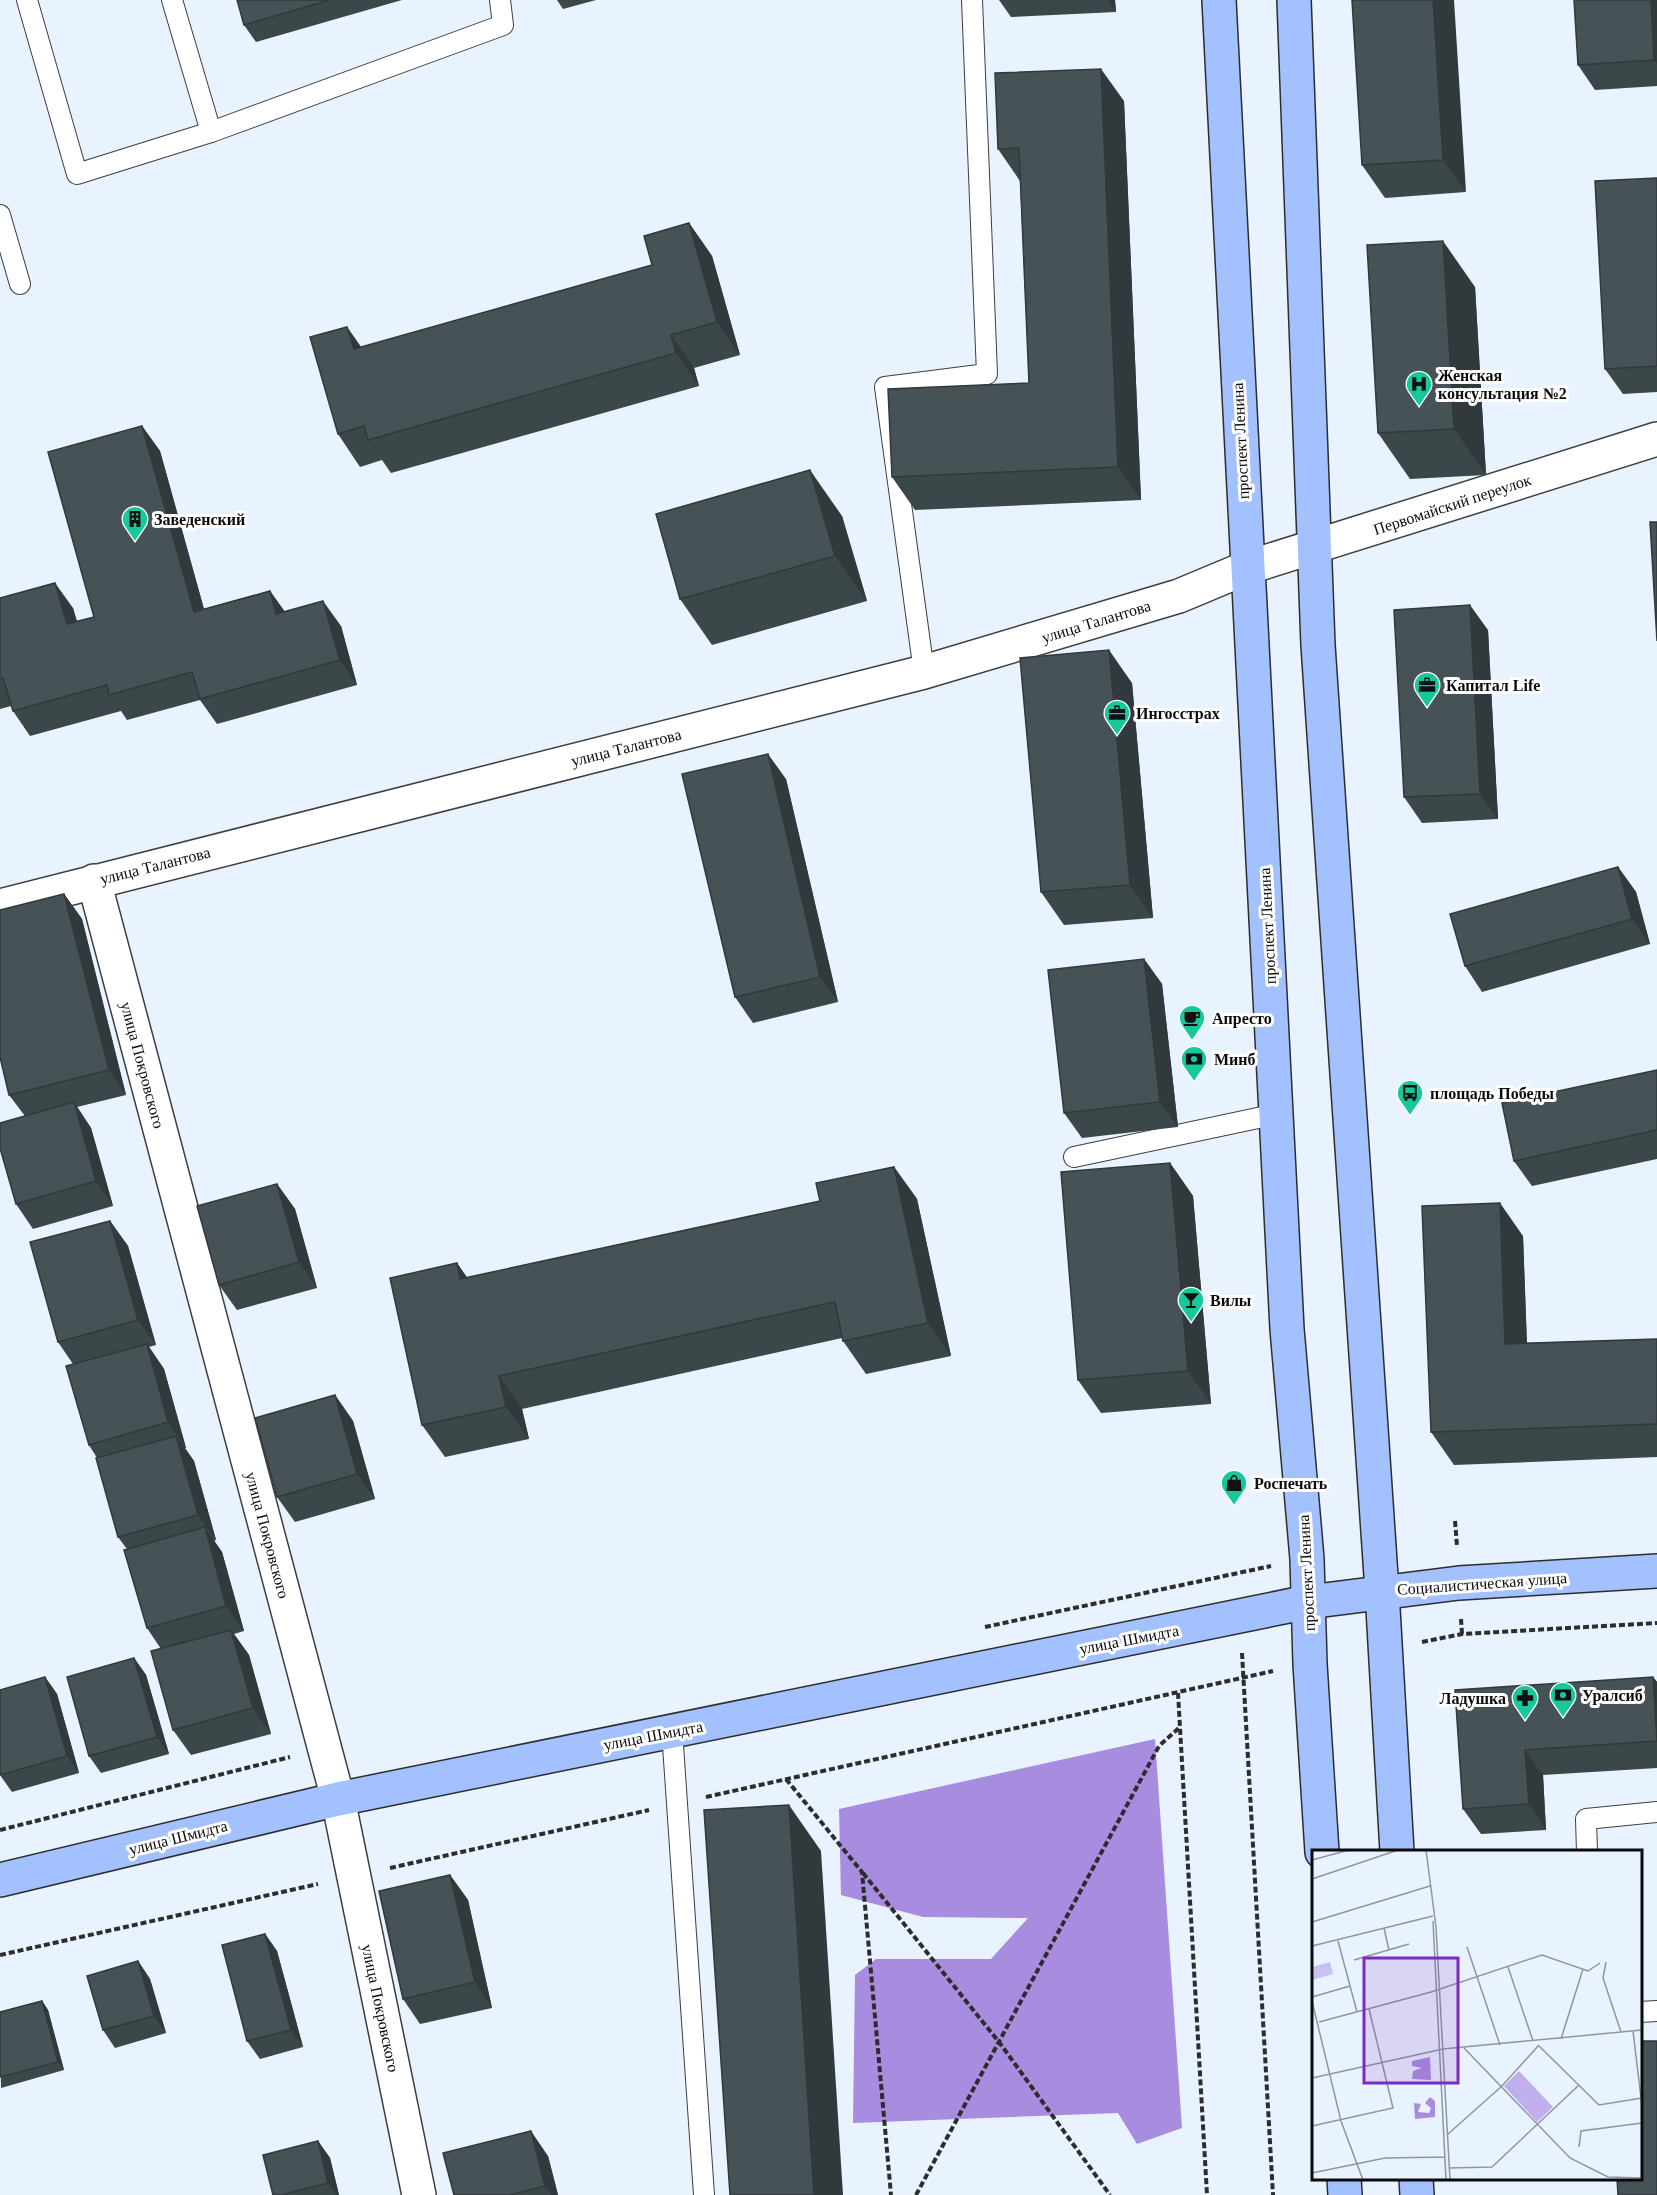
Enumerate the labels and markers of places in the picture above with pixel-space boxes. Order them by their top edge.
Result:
place label: Женская консультация №2 [1438,367,1567,403]
hospital icon: Женская консультация №2 [1404,369,1434,407]
building icon: Заведенский [120,504,150,542]
place label: Заведенский [154,511,245,528]
office icon: Капитал Life [1412,670,1442,708]
place label: Капитал Life [1446,677,1540,694]
office icon: Ингосстрах [1102,698,1132,736]
place label: Ингосстрах [1136,705,1220,723]
cafe icon: Апресто [1177,1003,1207,1041]
place label: Апресто [1212,1010,1272,1028]
bank icon: Минб [1179,1044,1209,1082]
place label: Минб [1214,1051,1256,1068]
bus stop icon: площадь Победы [1395,1078,1425,1116]
place label: площадь Победы [1430,1085,1554,1102]
bar icon: Вилы [1176,1285,1206,1323]
place label: Вилы [1210,1292,1252,1309]
shop icon: Роспечать [1219,1468,1249,1506]
place label: Роспечать [1254,1475,1328,1492]
bank icon: Уралсиб [1548,1680,1578,1718]
pharmacy icon: Ладушка [1510,1683,1540,1721]
place label: Уралсиб [1582,1687,1643,1705]
place label: Ладушка [1440,1690,1506,1708]

